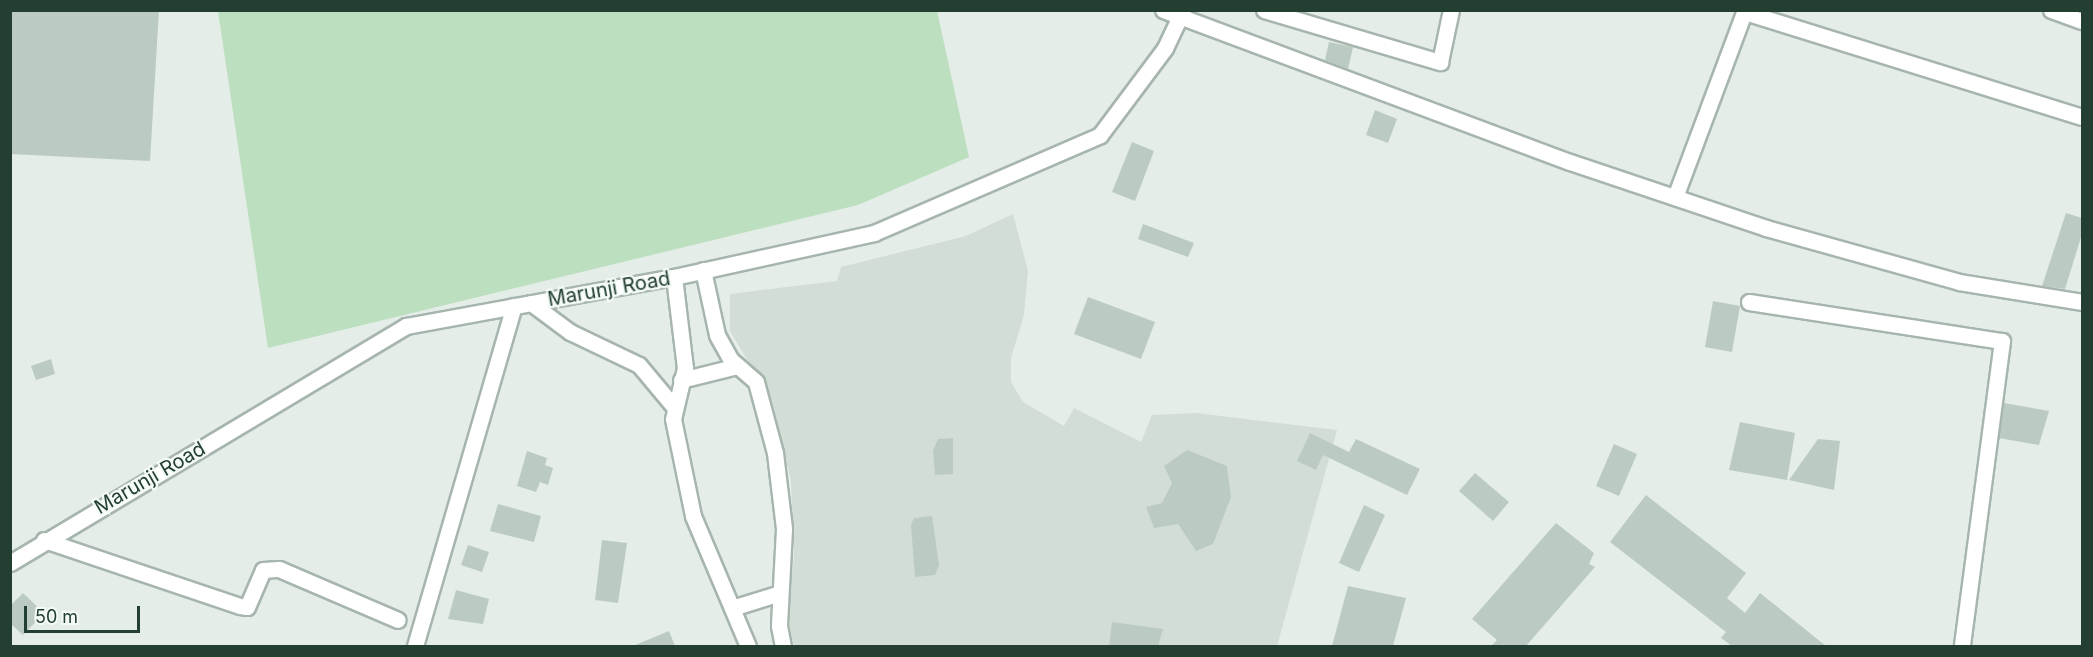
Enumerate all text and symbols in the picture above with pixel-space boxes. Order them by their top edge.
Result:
street label: Marunji Road [546,266,672,312]
street label: Marunji Road [90,437,210,519]
scale bar [27,594,142,632]
text: 50 m [35,606,78,627]

